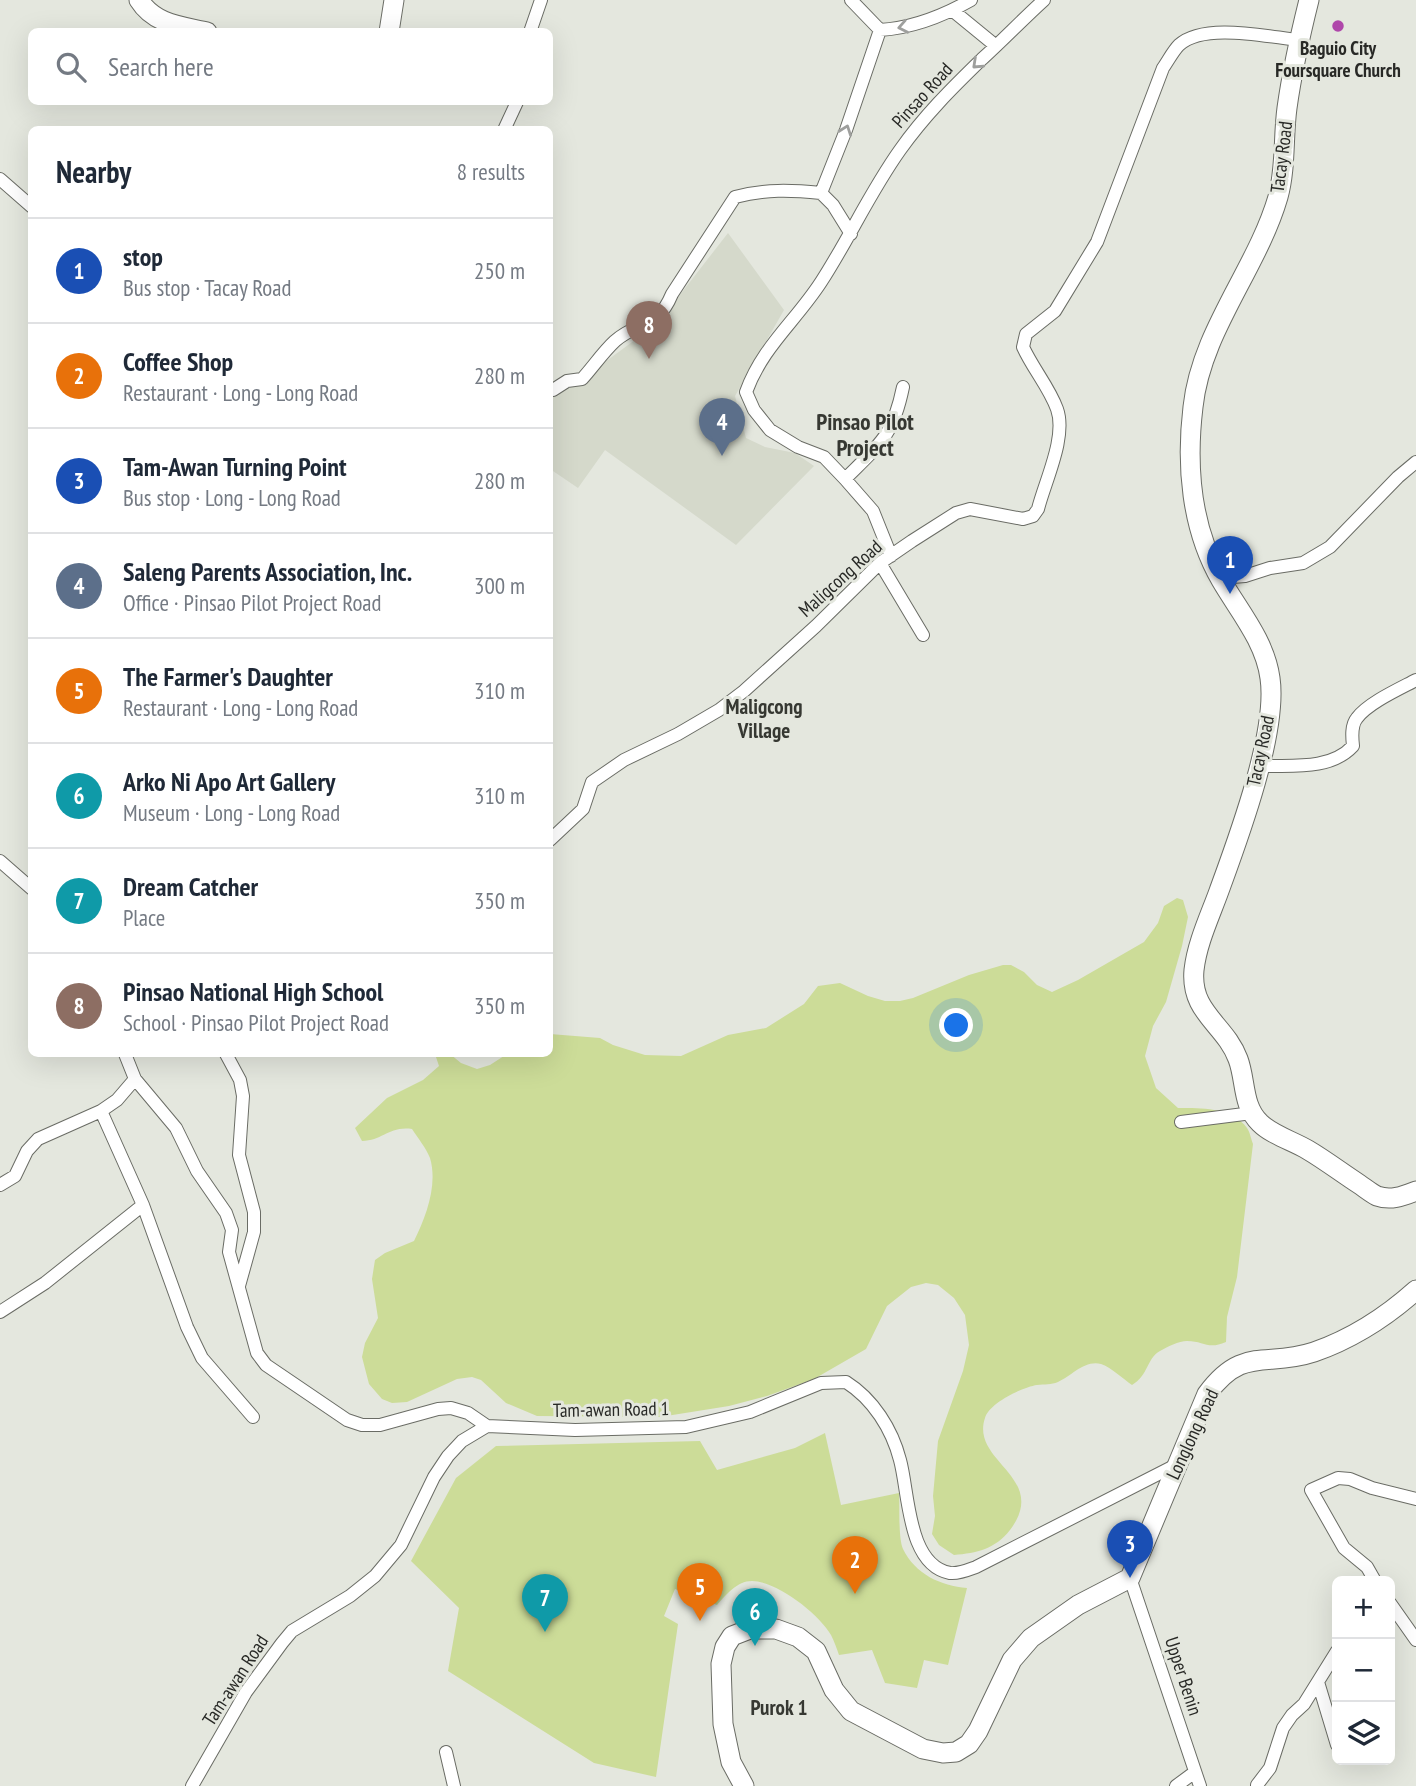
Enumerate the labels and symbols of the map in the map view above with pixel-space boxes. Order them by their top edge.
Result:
one-way arrow [897,18,909,33]
marker: Baguio City Foursquare Church [1330,18,1346,34]
place label: Baguio City Foursquare Church [1275,36,1401,82]
one-way arrow [972,56,985,68]
street label: Pinsao Road [886,57,958,133]
street label: Tacay Road [1265,120,1297,194]
one-way arrow [838,124,852,136]
pin: 8 [626,301,672,359]
pin: 4 [699,398,745,456]
district label: Pinsao Pilot Project [816,407,914,462]
street label: Maligcong Road [793,534,887,622]
pin: 1 [1207,536,1253,594]
district label: Maligcong Village [726,693,802,744]
street label: Tacay Road [1241,713,1279,789]
your location [939,1008,973,1042]
street label: Longlong Road [1161,1385,1223,1483]
street label: Tam-awan Road 1 [553,1396,669,1422]
pin: 3 [1107,1520,1153,1578]
pin: 2 [832,1536,878,1594]
pin: 5 [677,1563,723,1621]
pin: 7 [522,1574,568,1632]
pin: 6 [732,1588,778,1646]
street label: Tam-awan Road [197,1630,273,1730]
street label: Upper Benin [1160,1634,1208,1718]
district label: Purok 1 [751,1694,807,1721]

